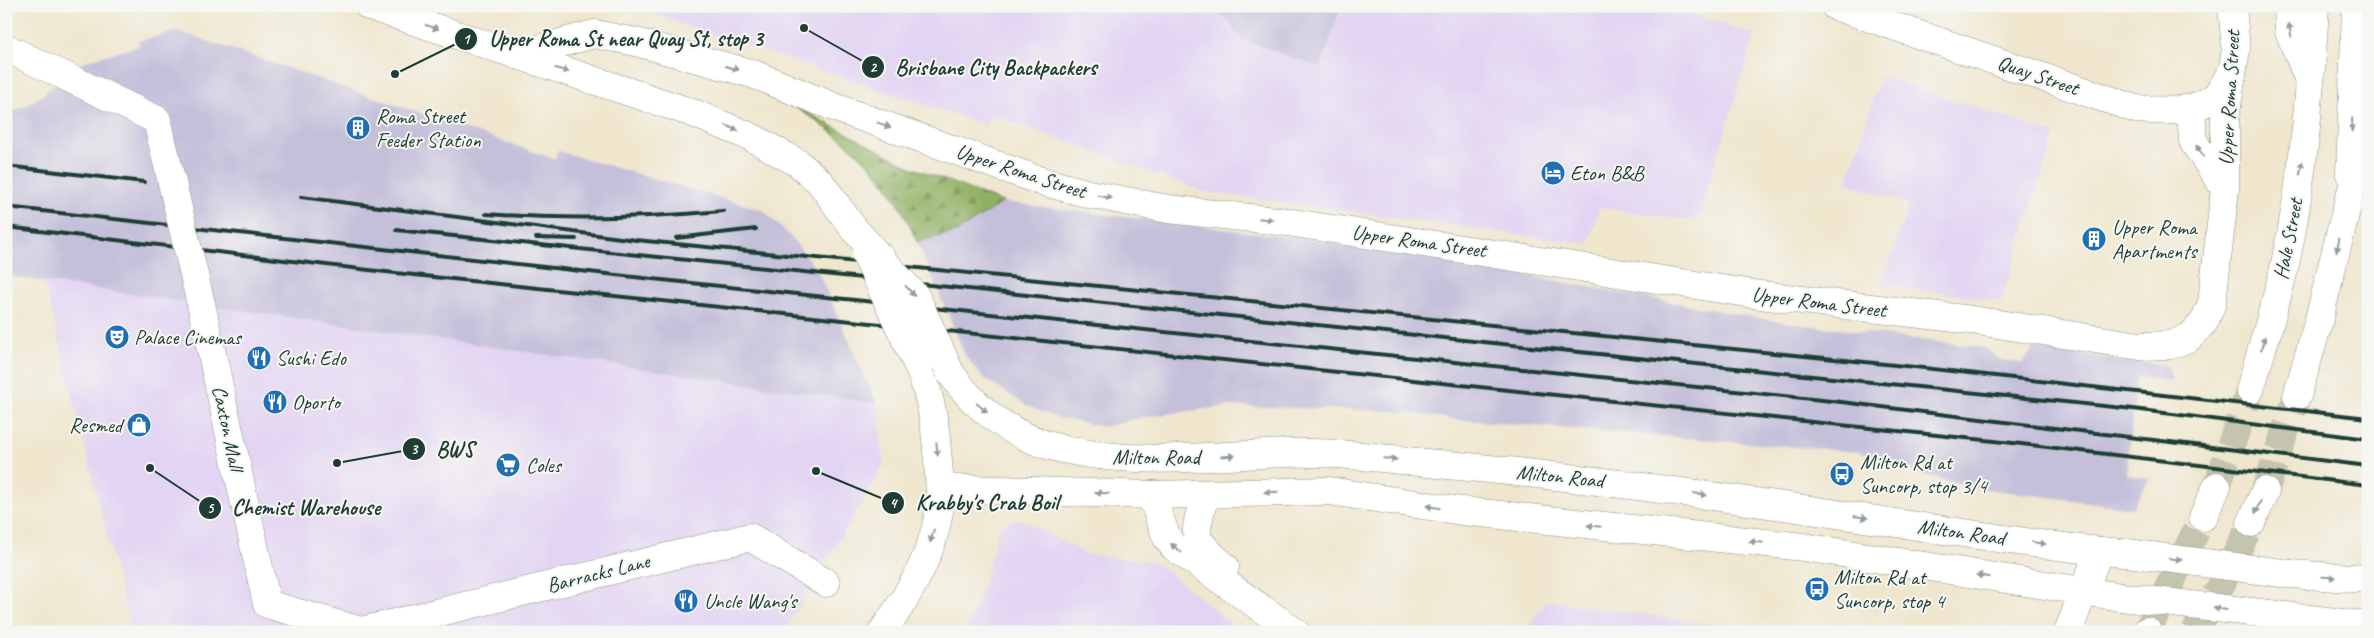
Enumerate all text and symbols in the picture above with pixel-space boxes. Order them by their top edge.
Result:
callout: Upper Roma St near Quay St, stop 3 [454,20,773,57]
one-way arrow [2286,22,2294,37]
one-way arrow [424,24,439,31]
text: Upper Roma St near Quay St, stop 3 [489,25,765,53]
street label: Upper Roma Street [2212,28,2246,166]
text: 1 [463,30,472,49]
callout: Brisbane City Backpackers [860,49,1107,86]
street label: Quay Street [1994,49,2084,102]
text: Brisbane City Backpackers [895,54,1099,82]
text: 2 [870,58,878,77]
one-way arrow [725,64,740,72]
one-way arrow [555,66,570,74]
place label: Roma Street Feeder Station [376,103,481,153]
building icon: Roma Street Feeder Station [345,115,371,141]
one-way arrow [2347,117,2355,133]
one-way arrow [877,121,892,129]
one-way arrow [725,125,739,133]
street label: Upper Roma Street [953,138,1091,205]
one-way arrow [2195,145,2205,158]
one-way arrow [2298,159,2306,175]
hotel icon: Eton B&B [1540,160,1566,186]
place label: Eton B&B [1570,160,1646,186]
one-way arrow [1097,194,1113,202]
street label: Hale Street [2267,194,2309,282]
place label: Upper Roma Apartments [2112,214,2199,264]
one-way arrow [1258,216,1274,224]
street label: Upper Roma Street [1350,219,1490,264]
building icon: Upper Roma Apartments [2081,226,2107,252]
one-way arrow [2334,238,2342,253]
street label: Upper Roma Street [1750,281,1890,323]
one-way arrow [904,284,916,296]
theatre icon: Palace Cinemas [104,324,130,350]
place label: Palace Cinemas [134,324,243,350]
one-way arrow [2260,336,2268,351]
restaurant icon: Sushi Edo [246,345,272,371]
place label: Sushi Edo [276,345,348,371]
street label: Caxton Mall [206,383,250,476]
restaurant icon: Oporto [262,389,288,415]
place label: Oporto [292,389,342,415]
one-way arrow [976,403,989,414]
place label: Resmed [69,412,125,438]
shop icon: Resmed [126,412,152,438]
callout: BWS [402,431,484,468]
text: BWS [436,436,478,464]
text: 3 [411,440,419,459]
one-way arrow [933,441,941,457]
street label: Milton Road [1112,444,1204,470]
place label: Milton Rd at Suncorp, stop 3/4 [1860,449,1989,499]
supermarket icon: Coles [495,452,521,478]
place label: Coles [526,452,563,478]
one-way arrow [1220,452,1236,460]
one-way arrow [1382,456,1398,464]
street label: Milton Road [1515,458,1609,494]
bus stop icon: Milton Rd at Suncorp, stop 3/4 [1829,461,1855,487]
callout: Krabby's Crab Boil [881,484,1068,521]
one-way arrow [1263,488,1279,496]
callout: Chemist Warehouse [197,489,391,526]
text: Krabby's Crab Boil [916,489,1062,517]
one-way arrow [1094,489,1110,497]
one-way arrow [1692,490,1708,498]
text: Chemist Warehouse [232,494,383,522]
text: 4 [890,494,899,513]
text: 5 [207,499,215,518]
one-way arrow [2254,500,2262,514]
one-way arrow [1424,502,1440,510]
one-way arrow [1853,513,1869,521]
street label: Milton Road [1916,513,2010,551]
one-way arrow [1586,522,1602,530]
one-way arrow [928,529,936,544]
one-way arrow [1747,537,1763,545]
one-way arrow [2031,539,2047,547]
one-way arrow [1170,543,1183,554]
street label: Barracks Lane [544,547,654,598]
one-way arrow [2167,555,2183,563]
place label: Milton Rd at Suncorp, stop 4 [1834,564,1947,614]
one-way arrow [1975,572,1991,580]
one-way arrow [2321,574,2337,582]
bus stop icon: Milton Rd at Suncorp, stop 4 [1804,576,1830,602]
restaurant icon: Uncle Wang's [673,588,699,614]
place label: Uncle Wang's [704,588,798,614]
one-way arrow [2212,605,2228,613]

